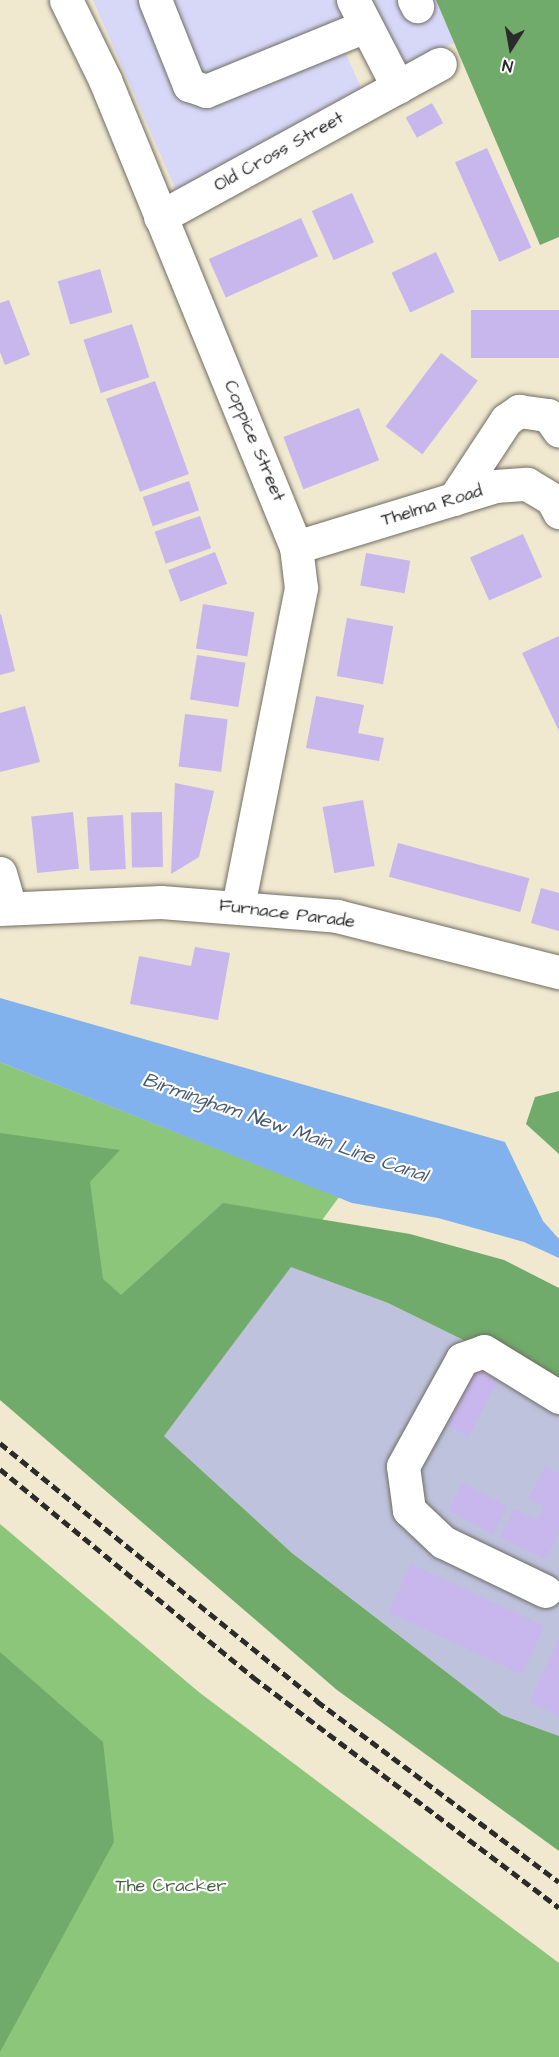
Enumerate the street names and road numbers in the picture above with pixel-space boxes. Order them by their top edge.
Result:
street label: Old Cross Street [210,107,348,197]
street label: Coppice Street [219,377,289,505]
street label: Thelma Road [379,480,485,532]
street label: Furnace Parade [218,895,356,933]

